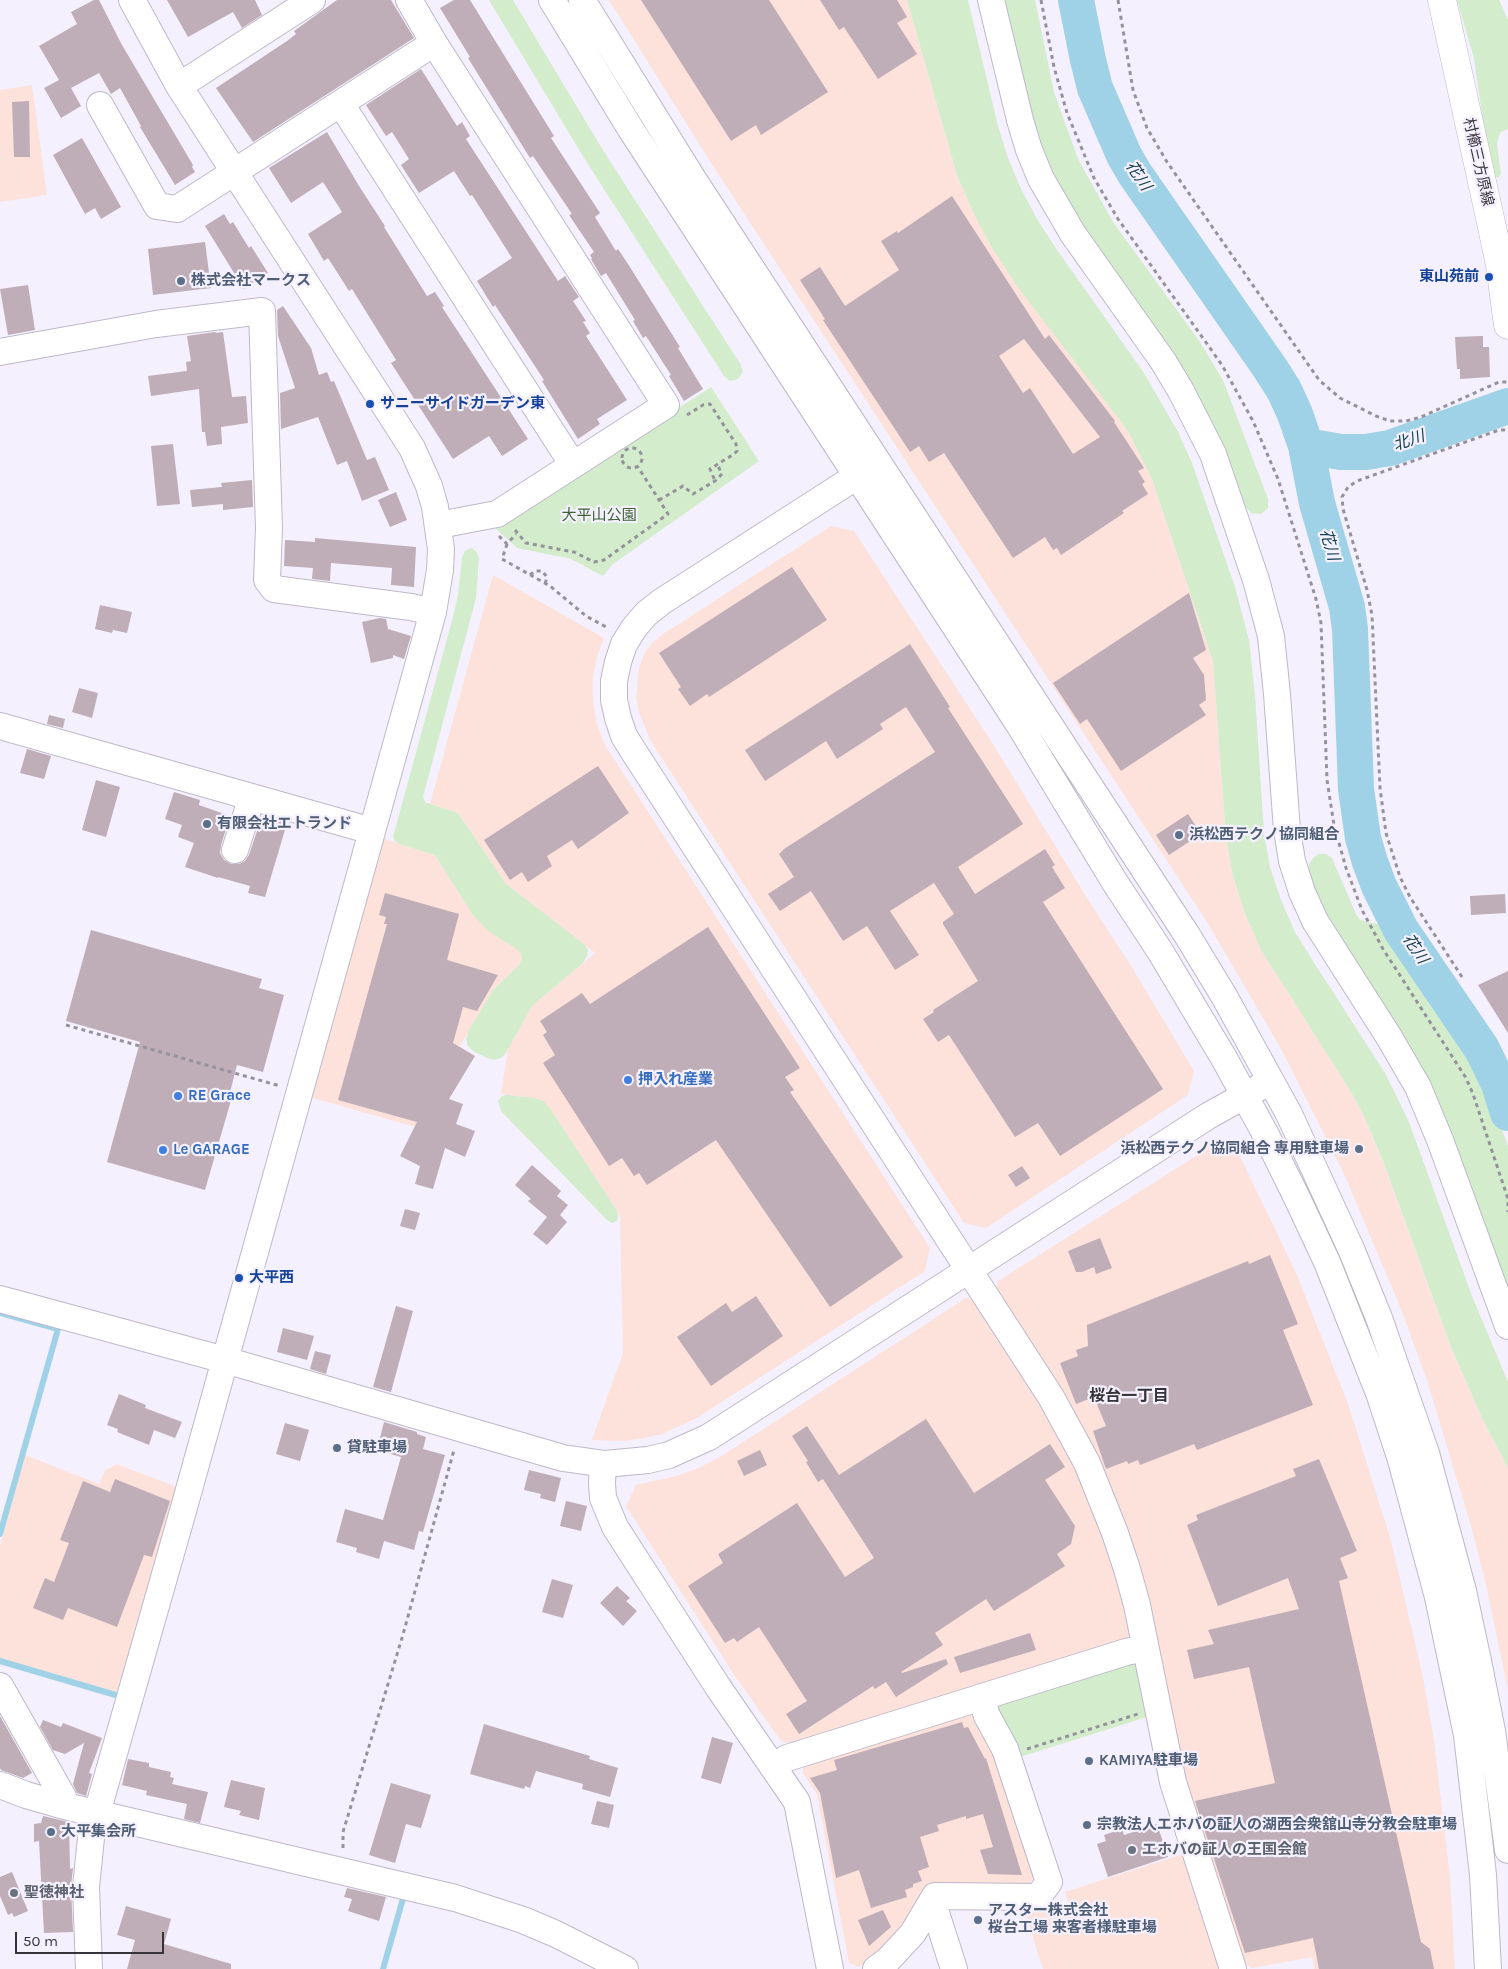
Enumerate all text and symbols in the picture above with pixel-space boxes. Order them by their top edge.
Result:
street label: 村櫛三方原線 [1459,116,1497,208]
water label: 花川 [1121,157,1155,195]
place label: 東山苑前 [1419,268,1479,286]
marker: 東山苑前 [1483,271,1495,283]
place label: 株式会社マークス [191,272,311,290]
marker: 株式会社マークス [175,275,187,287]
place label: サニーサイドガーデン東 [380,395,545,413]
marker: サニーサイドガーデン東 [364,398,376,410]
water label: 北川 [1391,427,1427,455]
park label: 大平山公園 [562,507,636,525]
water label: 花川 [1315,527,1343,563]
place label: 有限会社エトランド [217,815,352,833]
marker: 有限会社エトランド [201,818,213,830]
place label: 浜松西テクノ協同組合 [1189,826,1339,844]
marker: 浜松西テクノ協同組合 [1173,829,1185,841]
water label: 花川 [1398,930,1432,968]
place label: 押入れ産業 [638,1071,713,1089]
marker: 押入れ産業 [622,1074,634,1086]
place label: RE Grace [188,1087,251,1105]
marker: RE Grace [172,1090,184,1102]
place label: 浜松西テクノ協同組合 専用駐車場 [1120,1140,1349,1158]
place label: Le GARAGE [173,1141,250,1159]
marker: 浜松西テクノ協同組合 専用駐車場 [1353,1143,1365,1155]
marker: Le GARAGE [157,1144,169,1156]
place label: 大平西 [249,1269,294,1287]
marker: 大平西 [233,1272,245,1284]
district label: 桜台一丁目 [1089,1386,1169,1406]
place label: 貸駐車場 [347,1439,407,1457]
marker: 貸駐車場 [331,1442,343,1454]
place label: KAMIYA駐車場 [1099,1752,1198,1770]
marker: KAMIYA駐車場 [1083,1755,1095,1767]
place label: 宗教法人エホバの証人の湖西会衆舘山寺分教会駐車場 [1097,1816,1457,1834]
marker: 宗教法人エホバの証人の湖西会衆舘山寺分教会駐車場 [1081,1819,1093,1831]
place label: 大平集会所 [61,1823,136,1841]
marker: 大平集会所 [45,1826,57,1838]
place label: エホバの証人の王国会館 [1142,1841,1307,1859]
marker: エホバの証人の王国会館 [1126,1844,1138,1856]
place label: 聖徳神社 [24,1884,84,1902]
marker: 聖徳神社 [8,1887,20,1899]
place label: アスター株式会社 桜台工場 来客者様駐車場 [988,1902,1157,1937]
marker: アスター株式会社 桜台工場 来客者様駐車場 [972,1914,984,1926]
scale bar [18,1922,166,1954]
text: 50 m [23,1932,58,1950]

